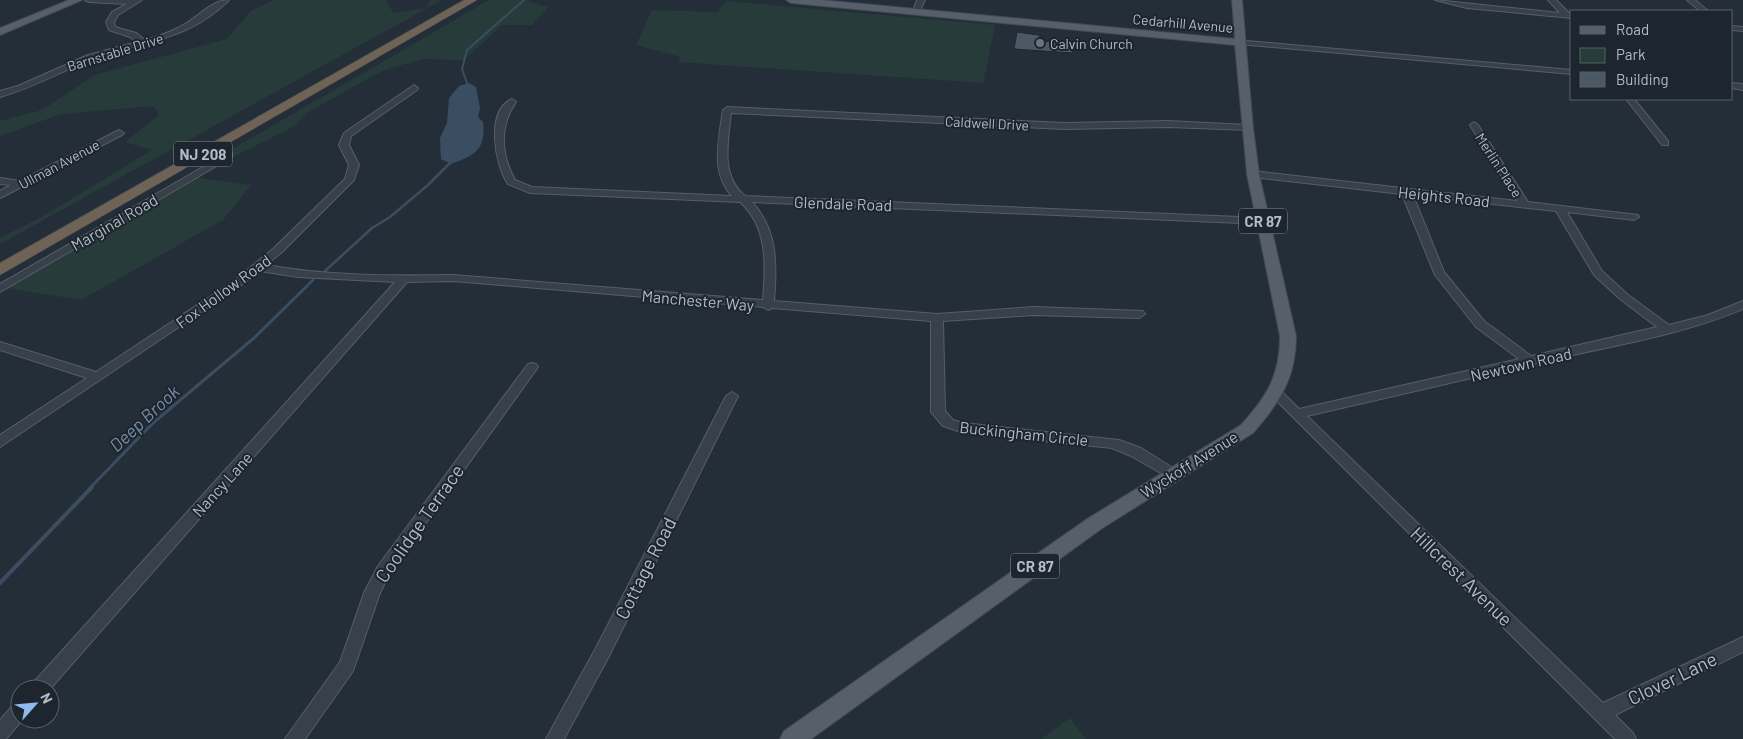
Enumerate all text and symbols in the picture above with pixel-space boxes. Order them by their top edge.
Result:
street label: Cedarhill Avenue [1132,10,1234,36]
legend [1570,10,1733,100]
text: Road [1616,20,1649,38]
street label: Barnstable Drive [65,29,165,75]
place label: Calvin Church [1050,35,1133,52]
marker: Calvin Church [1034,37,1046,49]
text: Park [1616,45,1646,63]
text: Building [1616,70,1669,88]
street label: Caldwell Drive [945,112,1029,134]
street label: Merlin Place [1472,130,1526,200]
street label: Ullman Avenue [16,136,102,192]
road number: NJ 208 [174,142,232,166]
street label: Heights Road [1397,182,1491,210]
street label: Marginal Road [67,190,161,254]
street label: Glendale Road [794,192,892,214]
road number: CR 87 [1239,208,1287,234]
street label: Fox Hollow Road [172,250,274,332]
street label: Manchester Way [641,286,756,314]
street label: Newtown Road [1468,343,1574,385]
water label: Deep Brook [104,380,184,456]
street label: Buckingham Circle [959,417,1089,449]
street label: Wyckoff Avenue [1137,427,1241,501]
street label: Nancy Lane [188,448,256,520]
street label: Coolidge Terrace [370,459,468,587]
street label: Cottage Road [609,513,681,623]
street label: Hillcrest Avenue [1406,522,1518,630]
road number: CR 87 [1011,554,1059,578]
street label: Clover Lane [1624,647,1720,709]
north arrow [10,679,60,729]
text: N [37,690,57,706]

